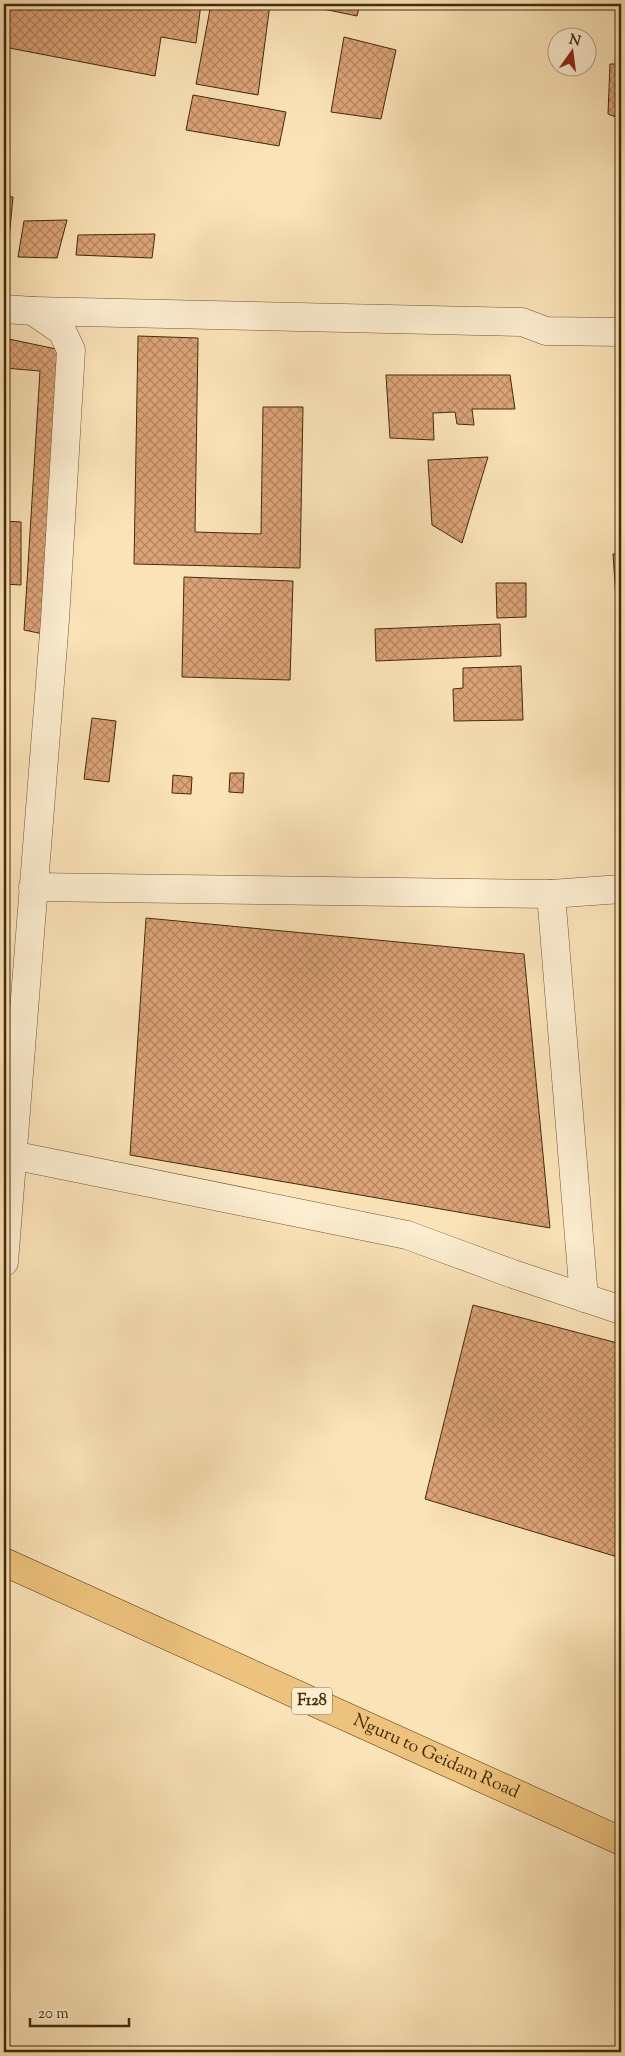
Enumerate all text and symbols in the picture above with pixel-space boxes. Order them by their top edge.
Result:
north arrow [548,28,598,78]
text: N [567,30,583,52]
road number: F128 [292,1688,332,1714]
street label: Nguru to Geidam Road [349,1708,523,1806]
scale bar [30,1996,129,2028]
text: 20 m [38,2004,69,2025]

